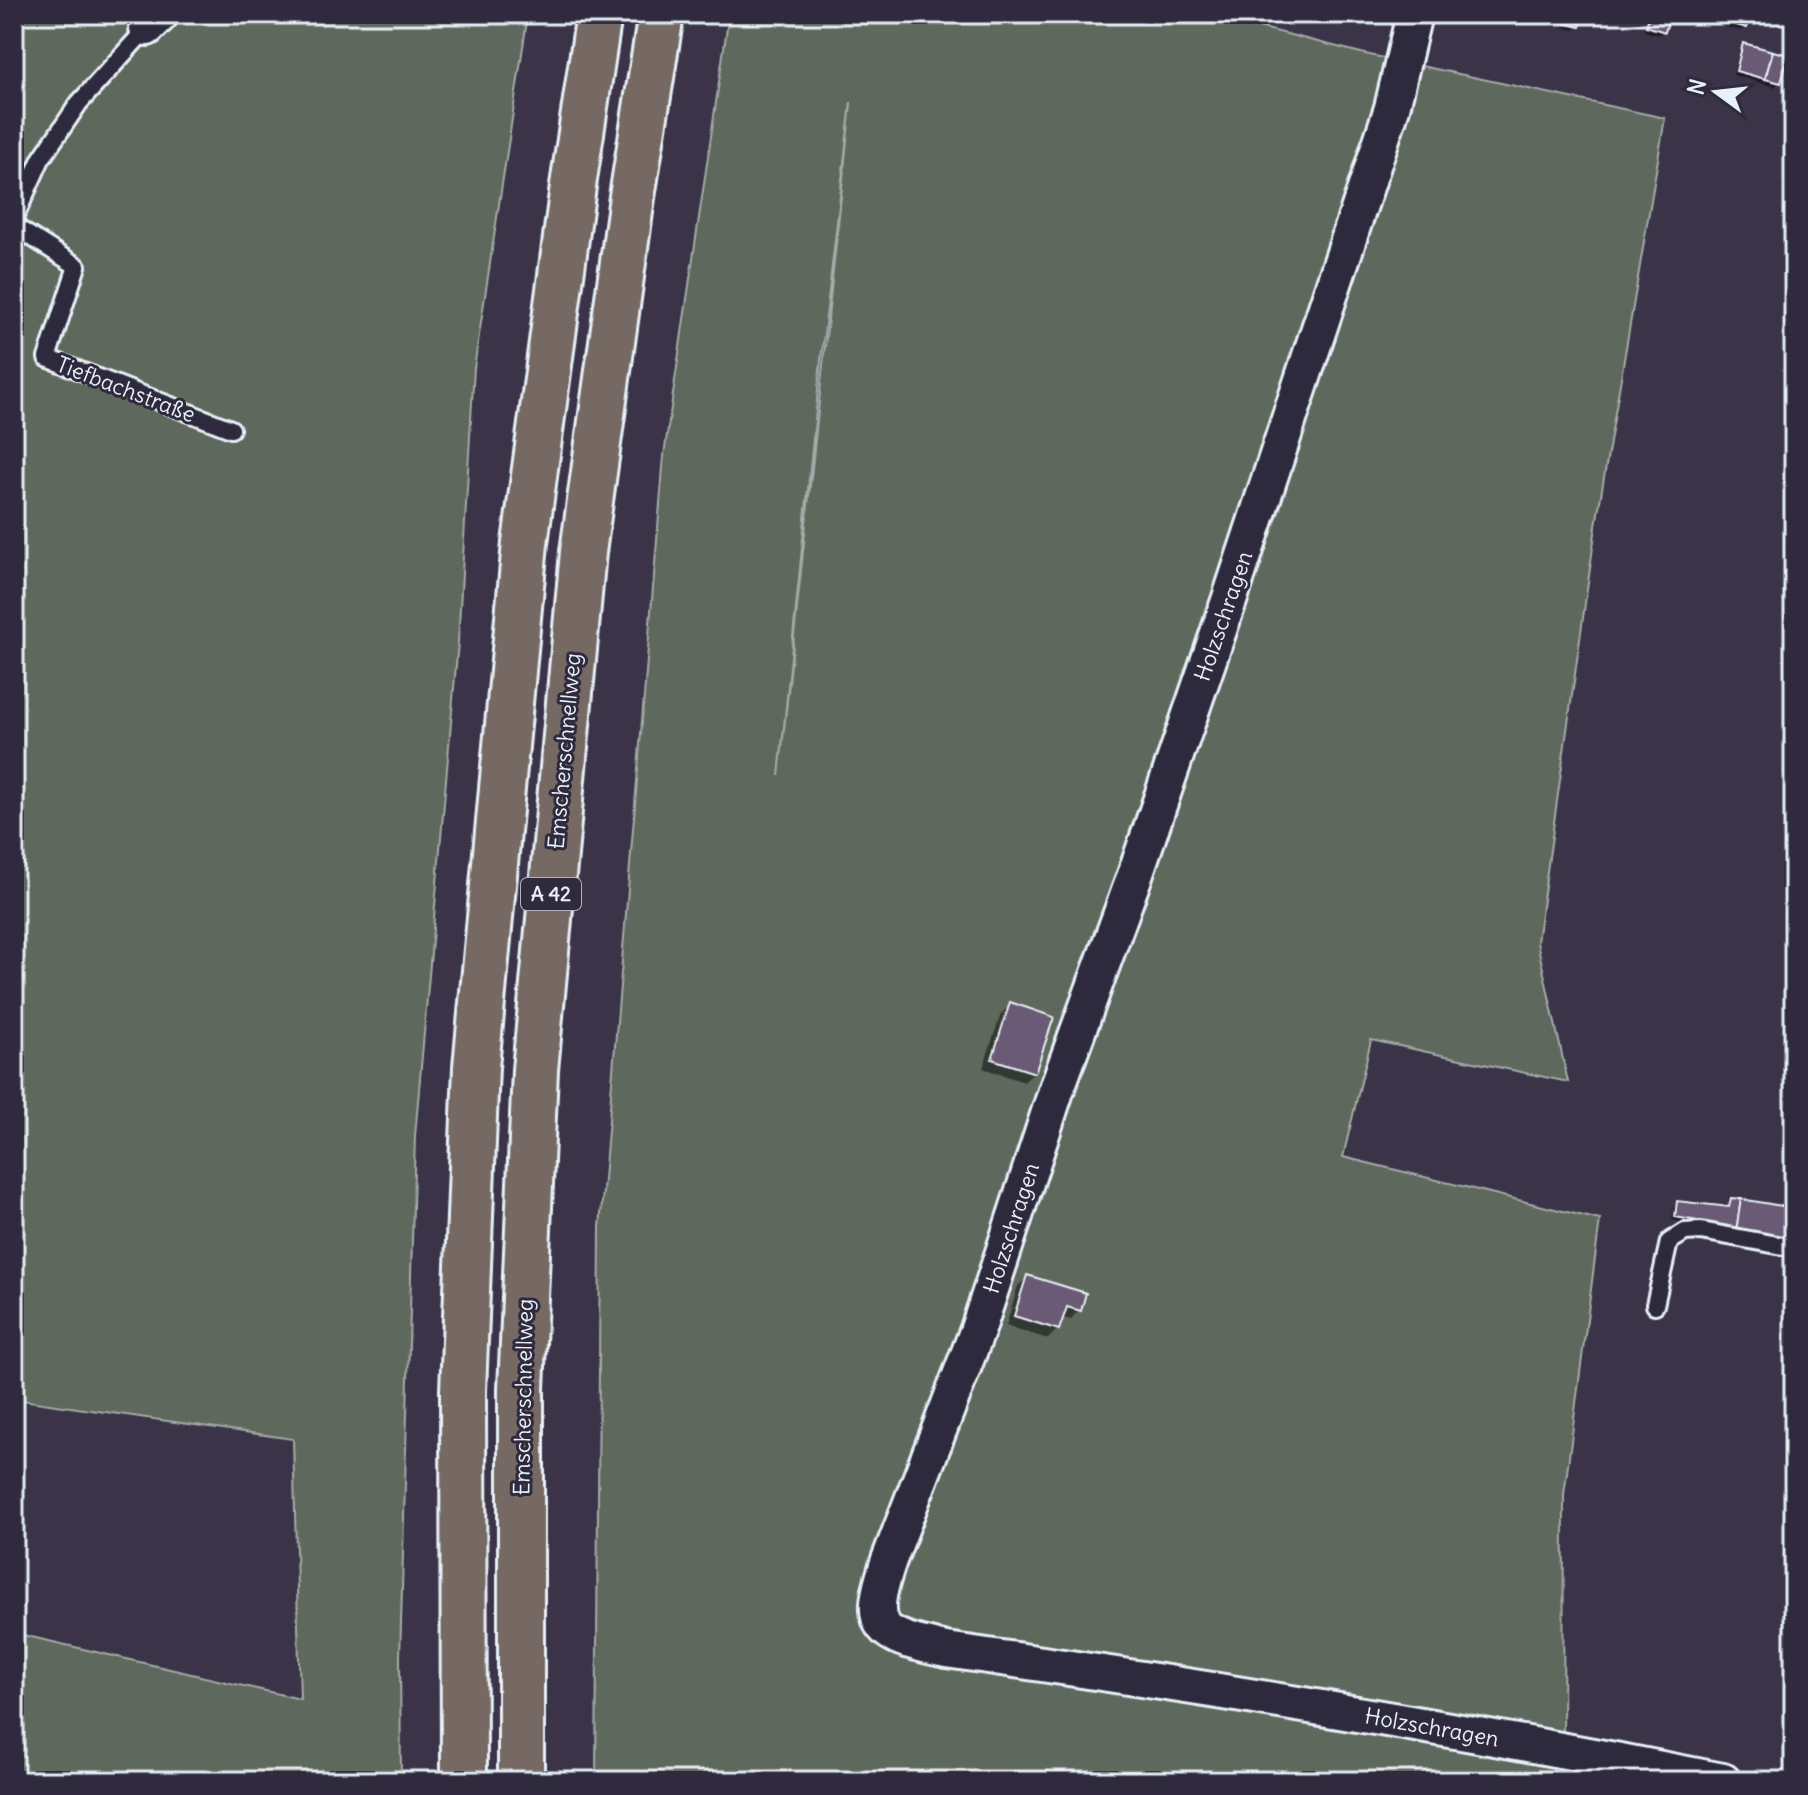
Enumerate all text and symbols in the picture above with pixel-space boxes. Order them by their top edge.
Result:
north arrow [1676,52,1756,132]
text: N [1681,76,1712,98]
street label: Tiefbachstraße [53,350,199,428]
street label: Holzschragen [1188,547,1258,685]
street label: Emscherschnellweg [541,652,587,850]
road number: A 42 [521,878,581,910]
street label: Holzschragen [977,1159,1045,1297]
street label: Emscherschnellweg [507,1298,539,1496]
street label: Holzschragen [1363,1701,1501,1753]

